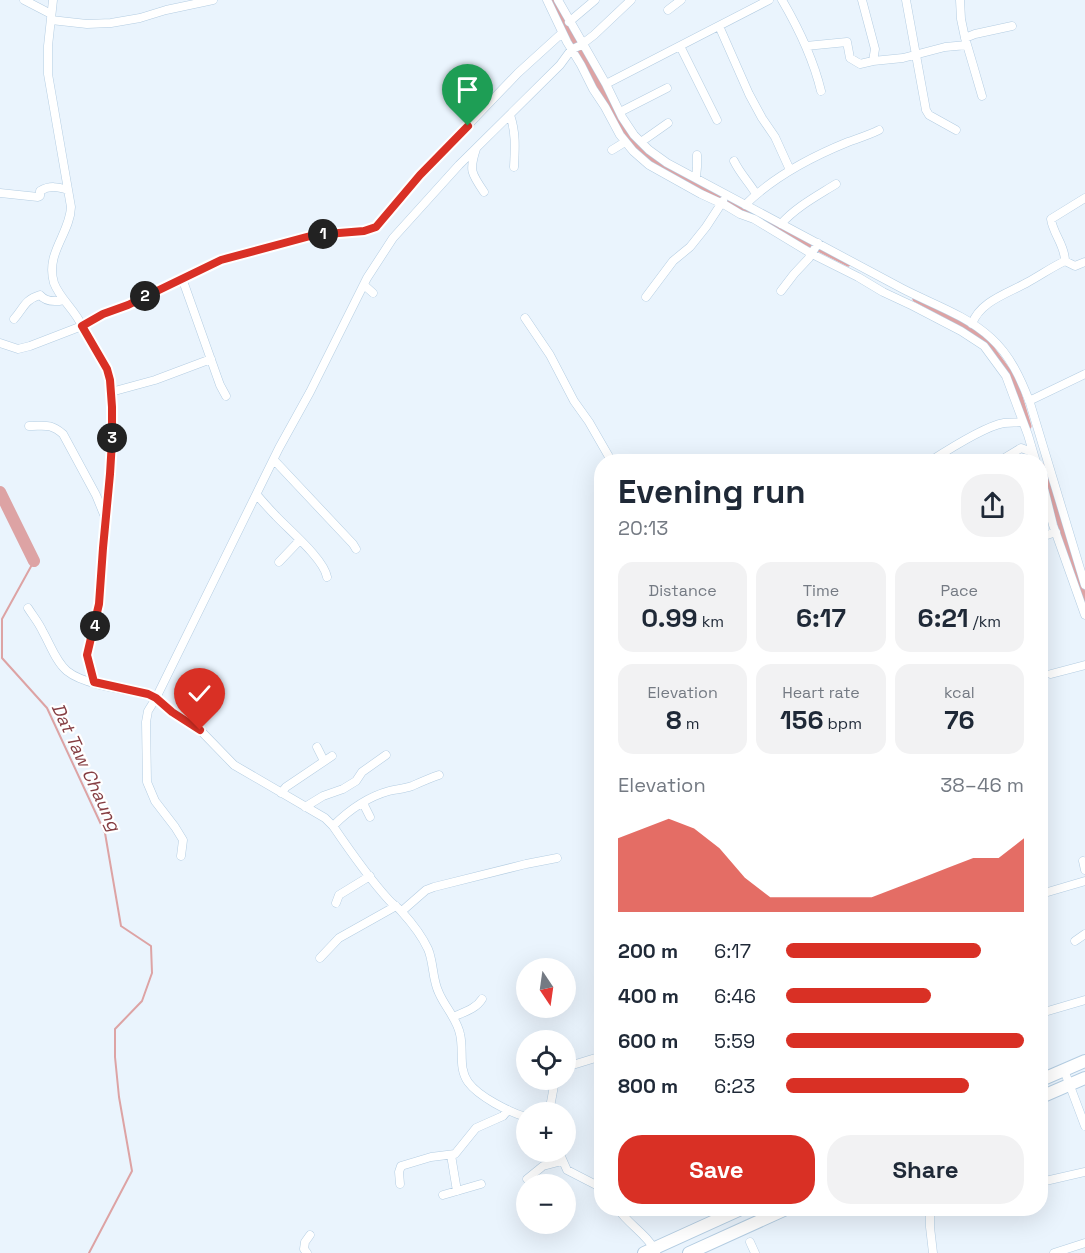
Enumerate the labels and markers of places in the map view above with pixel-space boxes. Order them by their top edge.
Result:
pin [442,64,493,126]
pin: 1 [308,219,338,249]
pin: 2 [130,281,160,311]
pin: 3 [97,423,127,453]
pin: 4 [80,611,110,641]
pin [174,668,225,730]

